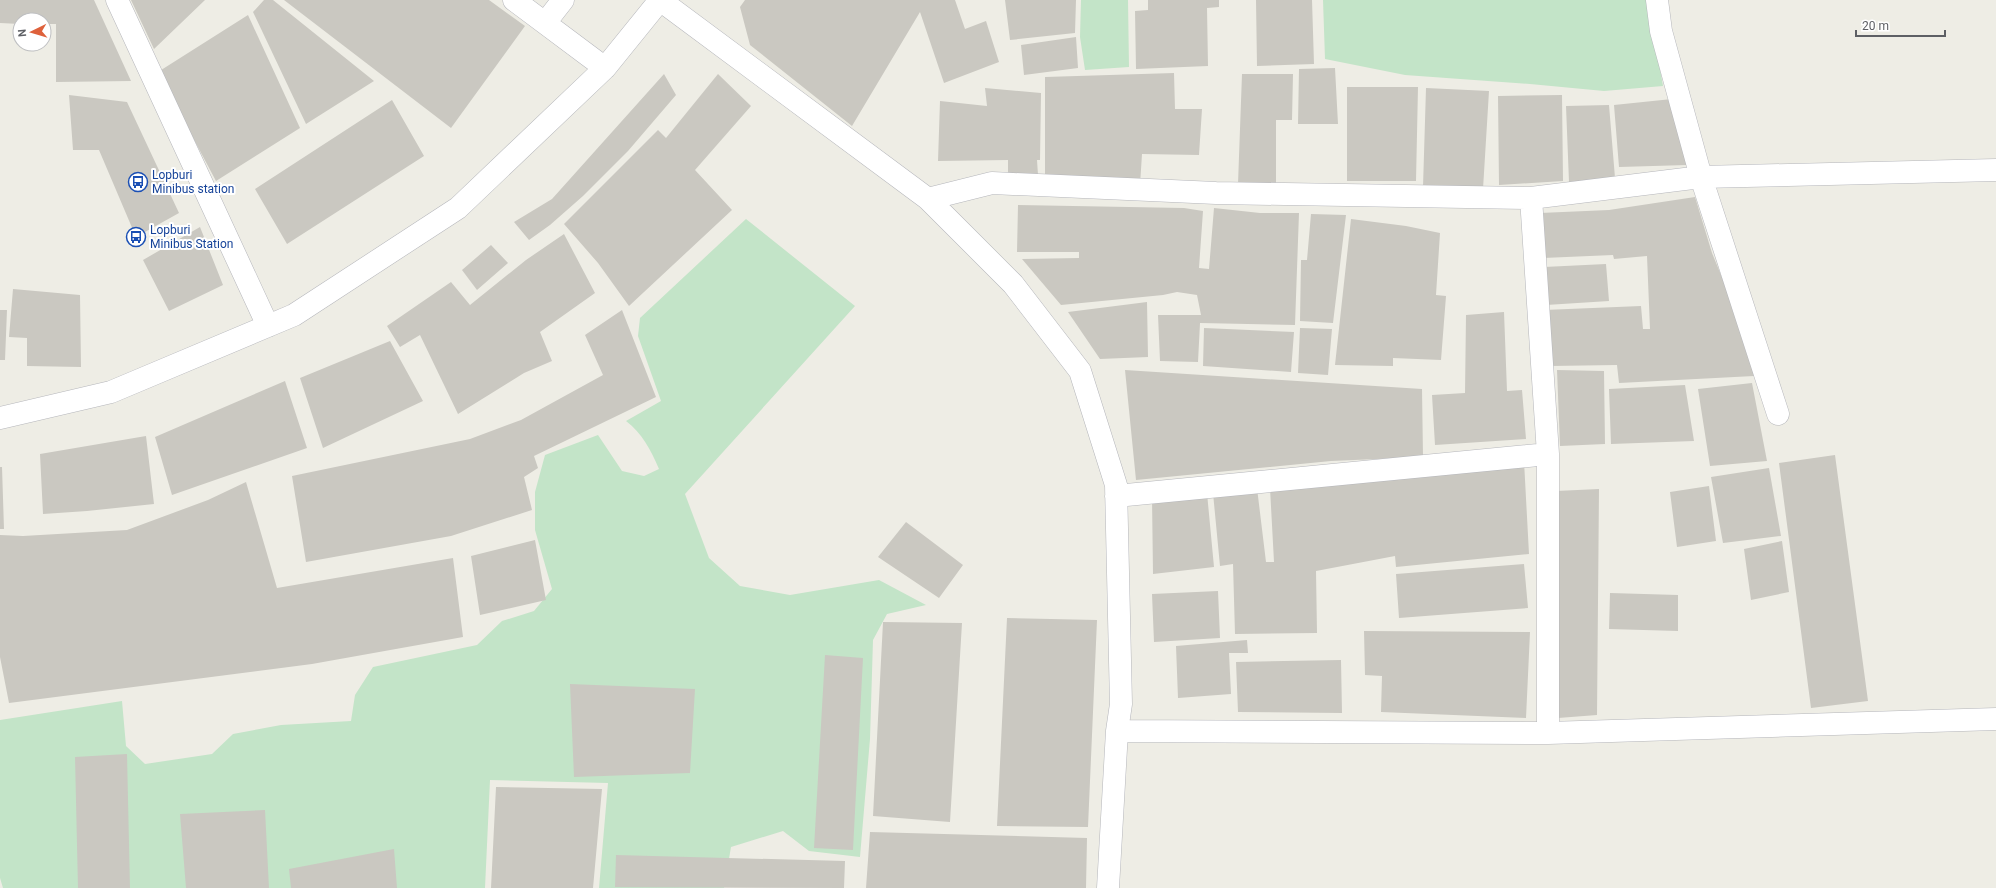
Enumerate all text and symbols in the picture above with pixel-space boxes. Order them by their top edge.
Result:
north arrow [12,12,52,52]
scale bar [1856,12,1945,38]
text: 20 m [1862,19,1889,33]
text: N [16,28,29,37]
place label: Lopburi Minibus station [152,168,234,196]
bus stop icon: Lopburi Minibus station [127,171,149,193]
place label: Lopburi Minibus Station [150,223,233,251]
bus stop icon: Lopburi Minibus Station [125,226,147,248]

